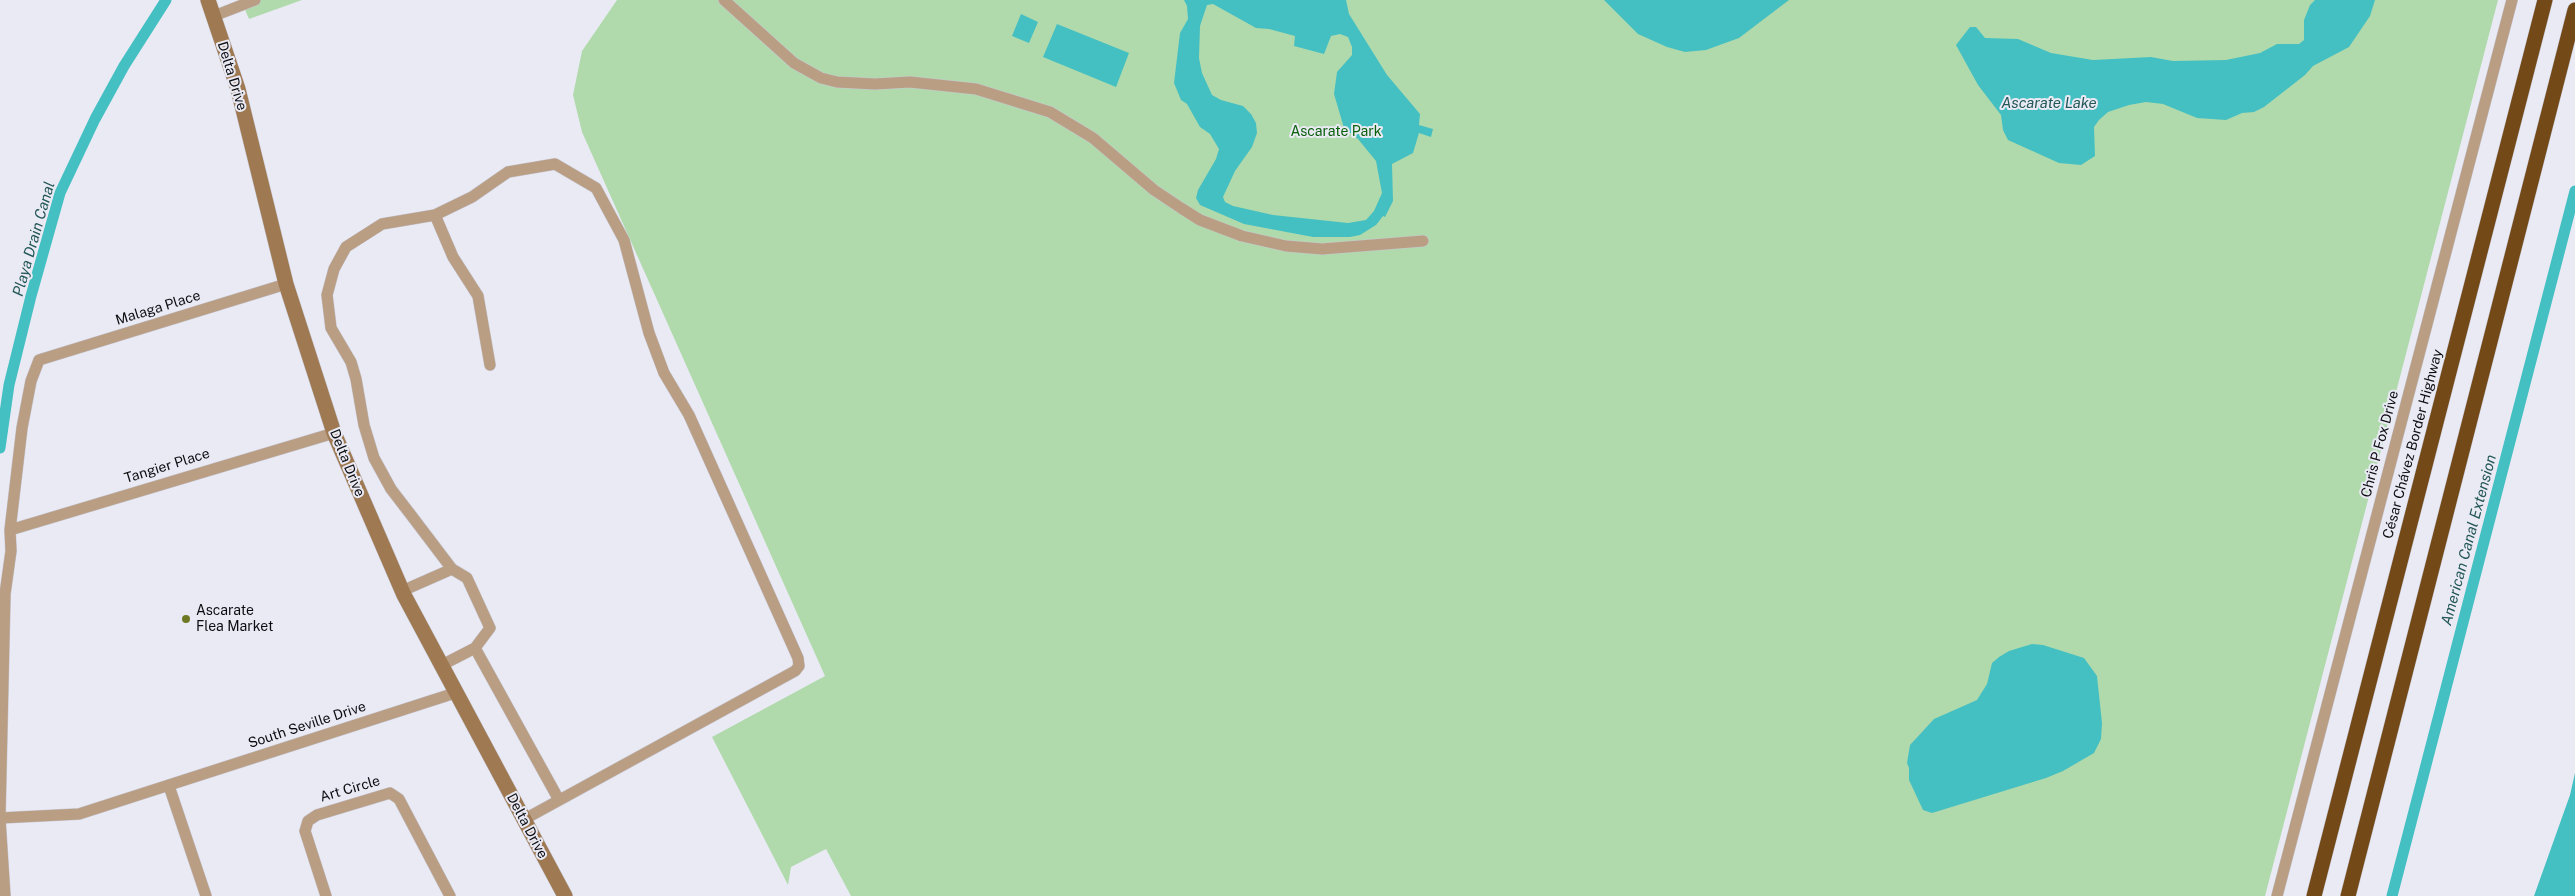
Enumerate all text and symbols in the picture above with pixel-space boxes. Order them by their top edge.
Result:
street label: Delta Drive [214,39,250,113]
water label: Ascarate Lake [2001,94,2097,112]
park label: Ascarate Park [1290,124,1382,140]
water label: Playa Drain Canal [9,180,59,298]
street label: Malaga Place [113,287,203,329]
street label: César Chávez Border Highway [2380,347,2446,541]
street label: Chris P Fox Drive [2358,389,2402,499]
street label: Delta Drive [326,427,368,499]
street label: Tangier Place [122,445,212,487]
water label: American Canal Extension [2438,453,2500,627]
place label: Ascarate Flea Market [196,603,273,636]
marker: Ascarate Flea Market [180,613,192,625]
street label: South Seville Drive [246,698,368,752]
street label: Art Circle [318,772,382,806]
street label: Delta Drive [503,791,551,861]

